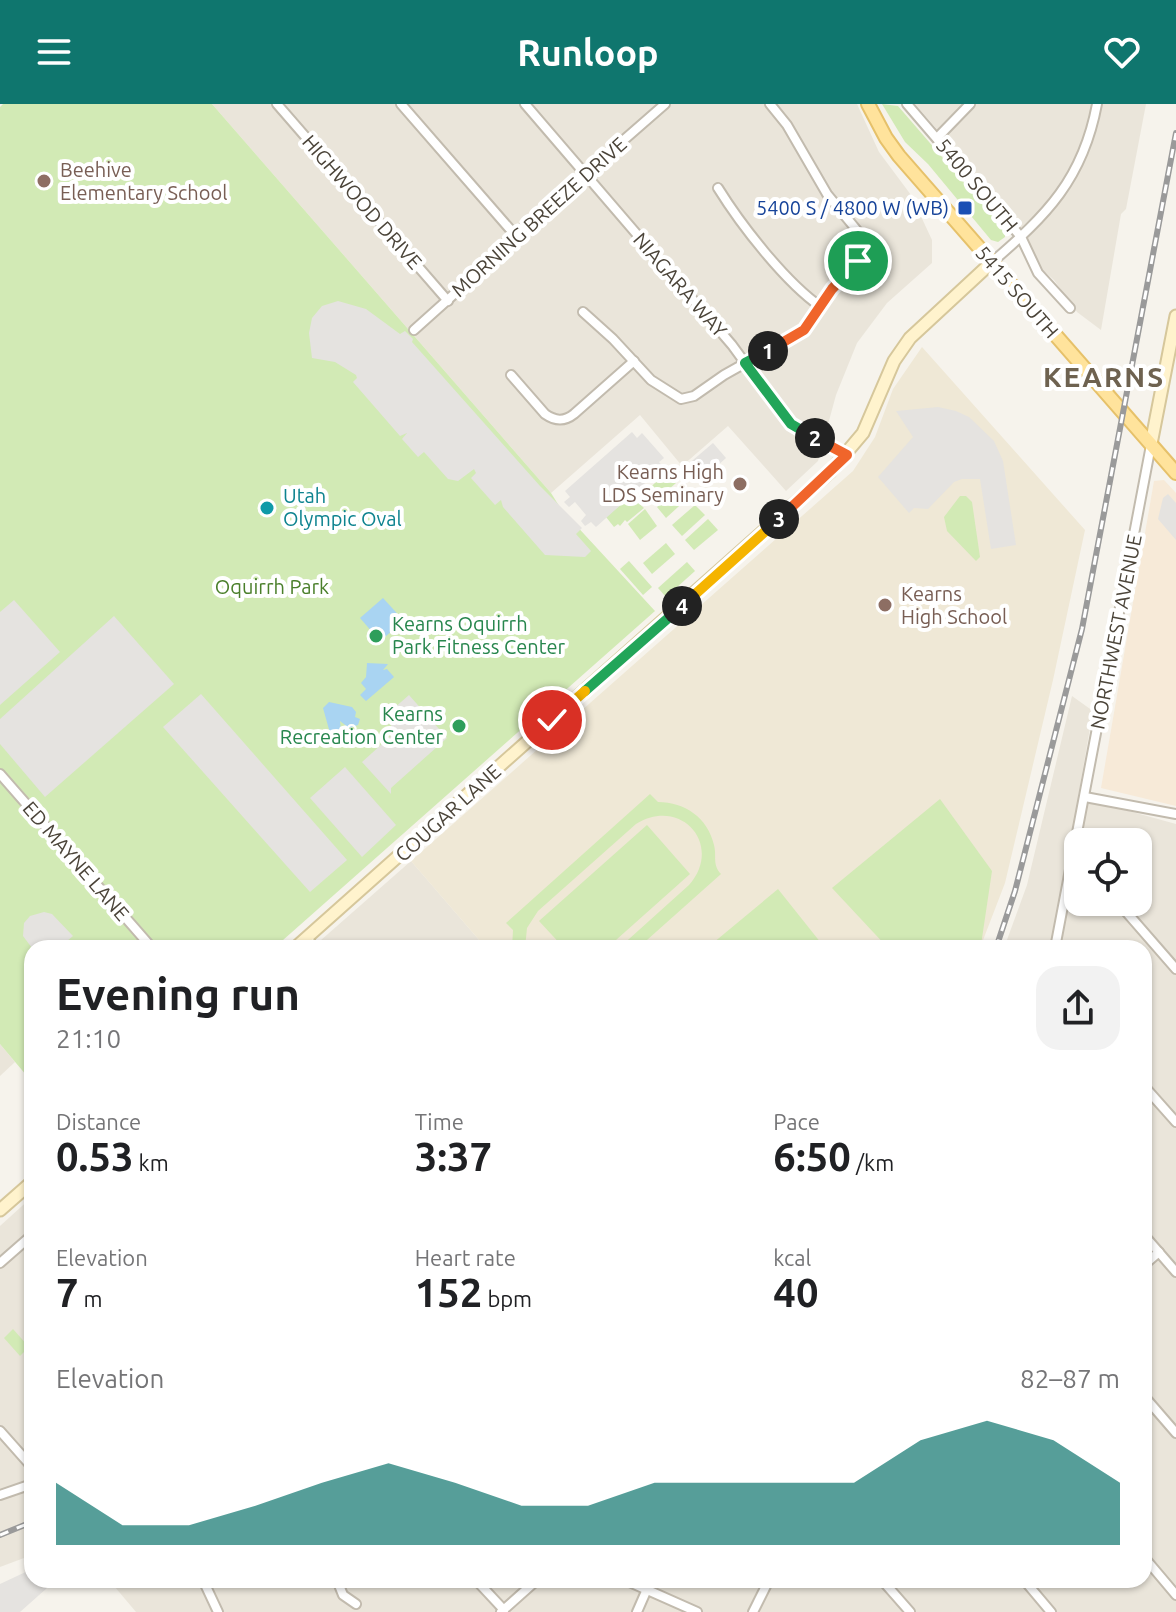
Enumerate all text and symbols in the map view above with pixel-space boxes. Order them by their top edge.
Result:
icon: menu [32,30,76,74]
icon: heart [1100,30,1144,74]
text: Runloop [517,32,659,73]
street label: HIGHWOOD DRIVE [298,130,427,273]
street label: MORNING BREEZE DRIVE [447,132,631,301]
street label: 5400 SOUTH [932,133,1023,236]
place label: Beehive Elementary School [60,158,227,204]
marker: Beehive Elementary School [35,172,53,190]
place label: 5400 S / 4800 W (WB) [756,196,949,219]
marker: 5400 S / 4800 W (WB) [956,199,974,217]
pin [824,227,892,295]
street label: NIAGARA WAY [629,228,732,342]
icon: arrive [836,239,880,283]
street label: 5415 SOUTH [971,241,1064,342]
pin: 1 [748,331,788,371]
text: 1 [762,338,774,363]
district label: KEARNS [1043,361,1165,392]
pin: 2 [795,418,835,458]
text: 2 [809,425,821,450]
place label: Kearns High LDS Seminary [602,460,724,506]
marker: Kearns High LDS Seminary [731,475,749,493]
place label: Utah Olympic Oval [283,484,402,530]
marker: Utah Olympic Oval [258,499,276,517]
pin: 3 [759,499,799,539]
text: 3 [773,506,785,531]
street label: NORTHWEST AVENUE [1085,532,1146,731]
park label: Oquirrh Park [215,575,329,598]
place label: Kearns High School [901,582,1007,628]
pin: 4 [662,586,702,626]
text: 4 [676,593,688,618]
marker: Kearns High School [876,596,894,614]
place label: Kearns Oquirrh Park Fitness Center [392,612,566,658]
marker: Kearns Oquirrh Park Fitness Center [367,627,385,645]
pin [518,686,586,754]
icon: check [530,698,574,742]
place label: Kearns Recreation Center [280,702,443,748]
marker: Kearns Recreation Center [450,717,468,735]
street label: COUGAR LANE [390,759,505,866]
street label: ED MAYNE LANE [19,797,134,925]
map controls [1064,828,1152,916]
button: locate [1064,828,1152,916]
button: share [1036,966,1120,1050]
text: Evening run [56,969,300,1018]
text: 21:10 [56,1024,121,1053]
text: Distance [56,1109,141,1134]
text: Time [415,1109,464,1134]
text: Pace [773,1109,820,1134]
text: 0.53 [56,1134,134,1179]
text: 3:37 [415,1134,492,1179]
text: 6:50 [773,1134,851,1179]
text: km [134,1150,169,1175]
text: /km [851,1150,894,1175]
text: Elevation [56,1245,148,1270]
text: Heart rate [415,1245,516,1270]
text: kcal [773,1245,811,1270]
text: 7 [56,1270,79,1315]
text: 152 [415,1270,482,1315]
text: 40 [773,1270,818,1315]
text: m [79,1286,103,1311]
text: bpm [482,1286,532,1311]
text: Elevation [56,1364,164,1393]
text: 82–87 m [1020,1364,1120,1393]

